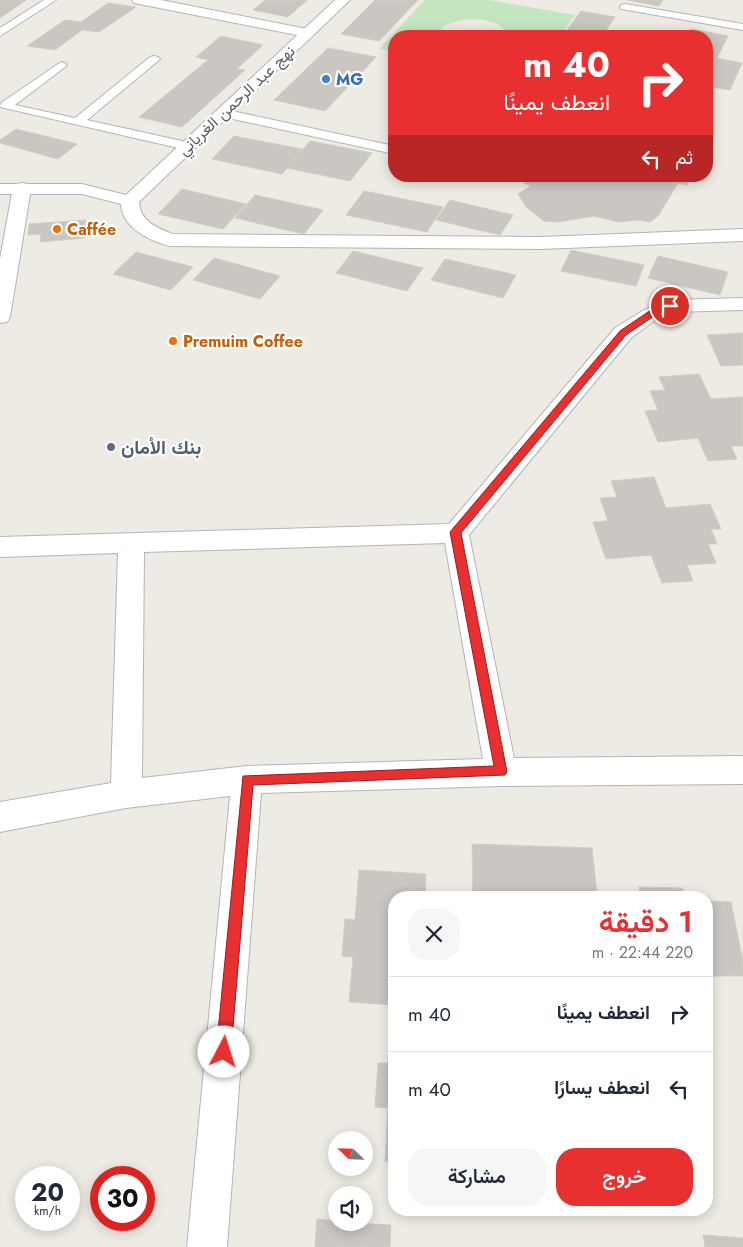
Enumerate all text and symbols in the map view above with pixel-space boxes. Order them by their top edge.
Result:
street label: نهج عبد الرحمن الغرياني [173,40,301,162]
text: 40 m [523,40,610,90]
icon: right [628,50,693,115]
place label: MG [336,68,363,91]
marker: MG [320,73,332,85]
text: انعطف يمينًا [504,86,610,118]
text: ثم [675,144,693,171]
icon: left [637,145,665,173]
place label: Caffée [67,218,116,241]
marker: Caffée [51,223,63,235]
pin [649,285,691,327]
icon: arrive [656,292,684,320]
place label: Premuim Coffee [183,330,303,353]
marker: Premuim Coffee [167,335,179,347]
place label: بنك الأمان [121,434,201,461]
marker: بنك الأمان [105,441,117,453]
text: 1 دقيقة [599,900,693,943]
button: close [408,908,460,960]
text: 220 m · 22:44 [592,941,693,964]
text: انعطف يمينًا [557,999,650,1026]
icon: right [665,1000,693,1028]
text: 40 m [408,1001,451,1028]
position arrow [197,1025,249,1077]
text: انعطف يسارًا [554,1074,650,1101]
icon: left [665,1075,693,1103]
text: 40 m [408,1076,451,1103]
north arrow [328,1131,372,1176]
map controls [328,1131,373,1231]
button: مشاركة [408,1148,546,1206]
button: خروج [556,1148,693,1206]
speed limit sign: 30 [90,1166,155,1231]
text: 20 [31,1174,64,1210]
button: sound [328,1186,373,1231]
text: km/h [34,1202,61,1220]

